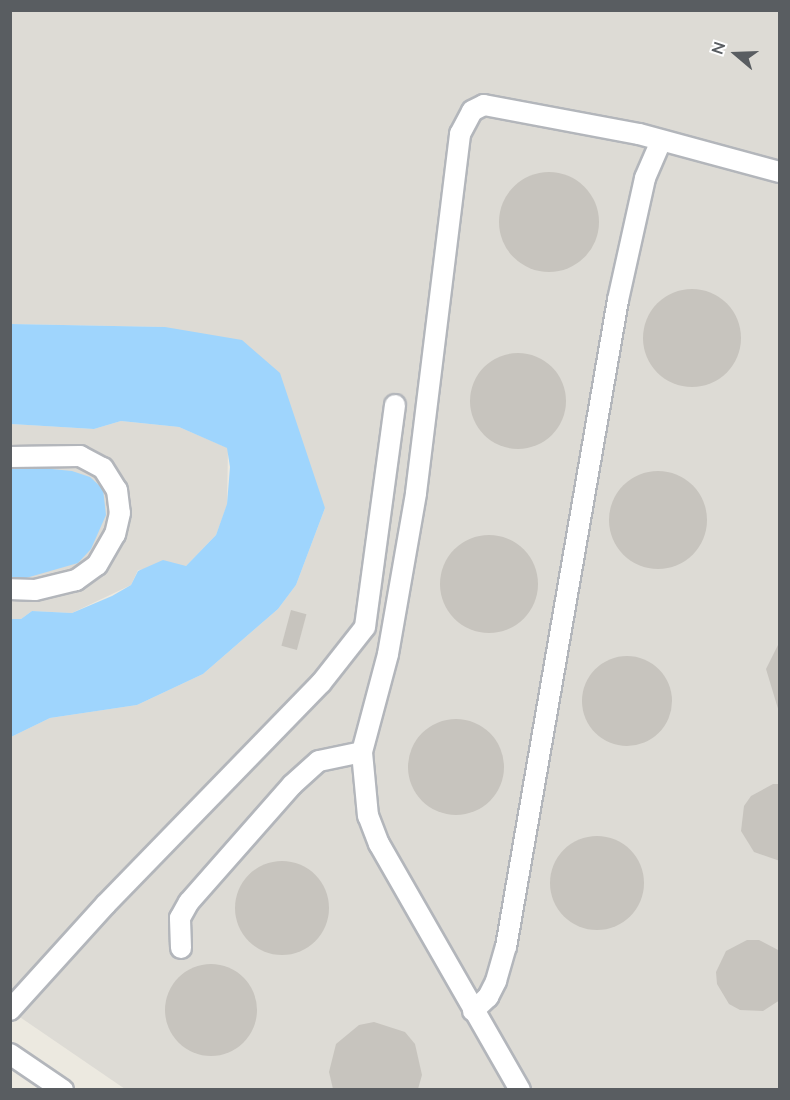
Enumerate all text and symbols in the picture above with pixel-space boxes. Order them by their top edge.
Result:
north arrow [706,24,766,84]
text: N [707,39,731,57]

